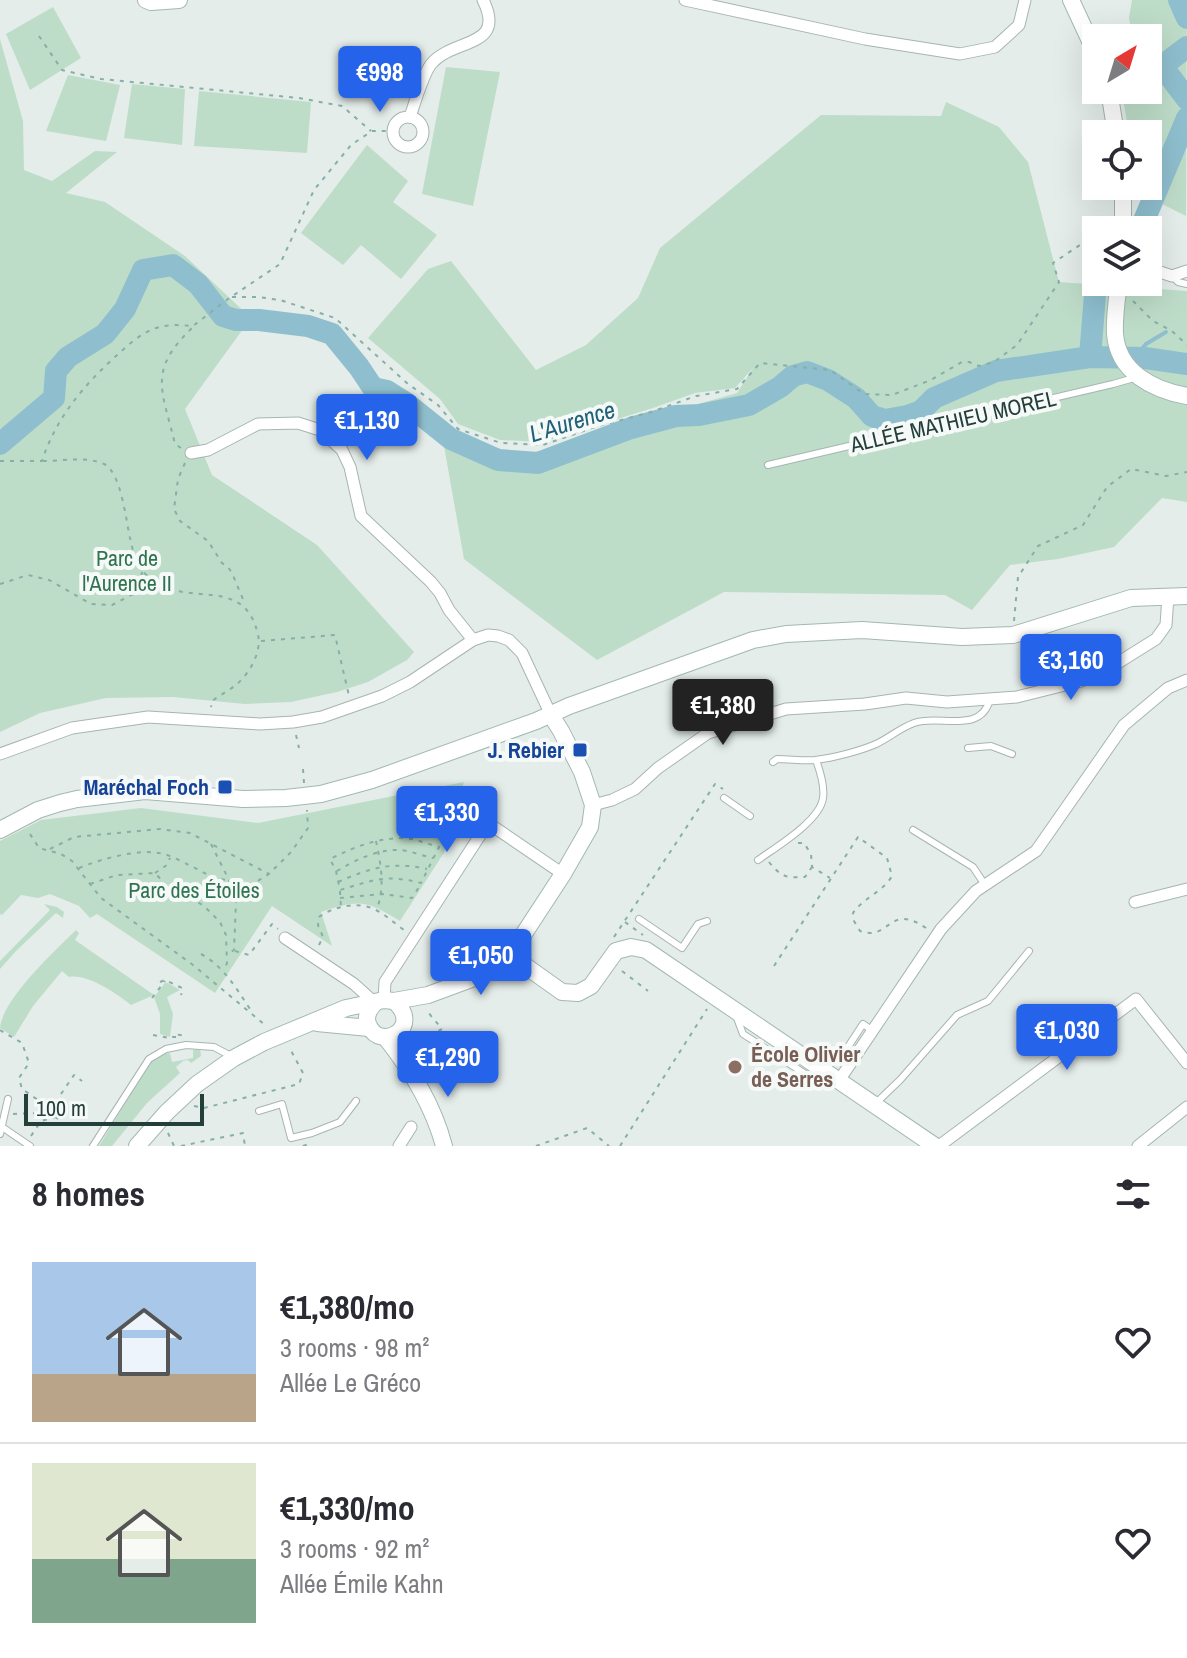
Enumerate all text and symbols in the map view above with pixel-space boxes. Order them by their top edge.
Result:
north arrow [1082,24,1162,104]
map controls [1082,24,1162,296]
pin: €998 [333,46,427,114]
text: €998 [356,54,404,89]
button: locate [1082,120,1162,200]
button: layers [1082,216,1162,296]
street label: ALLÉE MATHIEU MOREL [846,383,1059,459]
water label: L'Aurence [525,393,619,449]
pin: €1,130 [302,394,432,462]
text: €1,130 [334,402,400,437]
park label: Parc de l'Aurence II [82,543,172,598]
pin: €3,160 [1006,634,1136,702]
text: €3,160 [1038,642,1104,677]
pin: €1,380 [658,679,788,747]
text: €1,380 [690,687,756,722]
place label: J. Rebier [488,735,564,765]
marker: J. Rebier [571,741,589,759]
place label: Maréchal Foch [84,772,209,802]
marker: Maréchal Foch [216,778,234,796]
pin: €1,330 [382,786,512,854]
text: €1,330 [414,794,480,829]
park label: Parc des Étoiles [128,875,260,905]
pin: €1,050 [416,929,546,997]
text: €1,050 [448,937,514,972]
pin: €1,030 [1002,1004,1132,1072]
text: €1,030 [1034,1012,1100,1047]
pin: €1,290 [383,1031,513,1099]
text: €1,290 [415,1039,481,1074]
place label: École Olivier de Serres [751,1039,860,1094]
marker: École Olivier de Serres [726,1058,744,1076]
scale bar [24,1090,204,1126]
text: 100 m [36,1093,86,1123]
text: 8 homes [32,1171,145,1217]
icon: filters [1111,1172,1155,1216]
text: €1,380/mo [280,1284,415,1330]
icon: home [96,1294,192,1390]
icon: heart [1111,1320,1155,1364]
text: 3 rooms · 98 m² [280,1330,429,1365]
text: Allée Le Gréco [280,1365,421,1400]
text: €1,330/mo [280,1485,415,1531]
icon: home [96,1495,192,1591]
icon: heart [1111,1521,1155,1565]
text: 3 rooms · 92 m² [280,1531,429,1566]
text: Allée Émile Kahn [280,1566,444,1601]

